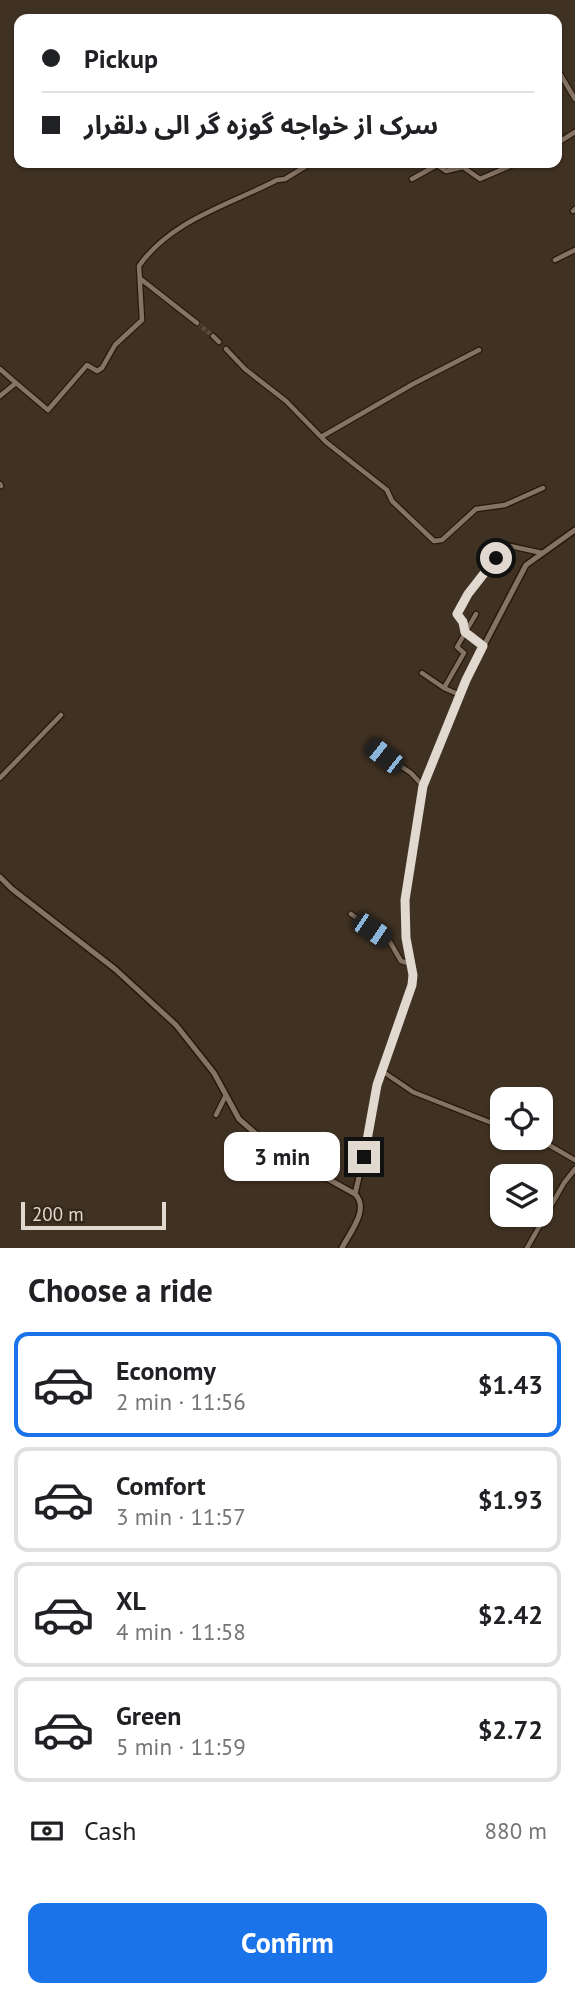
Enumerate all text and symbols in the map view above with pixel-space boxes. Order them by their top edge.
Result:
text: Pickup [84,42,158,75]
text: سرک از خواجه گوزه گر الی دلقرار [84,108,438,141]
route start [480,542,512,574]
car [361,735,408,777]
car [349,910,396,950]
map controls [490,1087,553,1227]
button: locate [490,1087,553,1150]
callout: 3 min [224,1132,340,1182]
route end [348,1141,380,1173]
text: 3 min [254,1142,310,1171]
button: layers [490,1164,553,1227]
scale bar [21,1199,166,1231]
text: 200 m [32,1202,84,1226]
text: Choose a ride [28,1269,213,1311]
icon: car [32,1353,95,1416]
text: Economy [116,1354,216,1387]
text: $1.43 [478,1368,543,1401]
text: 2 min · 11:56 [116,1387,246,1416]
icon: car [32,1468,95,1531]
text: Comfort [116,1469,206,1502]
text: $1.93 [478,1483,543,1516]
text: 3 min · 11:57 [116,1502,246,1531]
icon: car [32,1583,95,1646]
text: XL [116,1584,146,1617]
text: $2.42 [478,1598,543,1631]
text: 4 min · 11:58 [116,1617,246,1646]
icon: car [32,1698,95,1761]
text: Green [116,1699,181,1732]
text: $2.72 [478,1713,543,1746]
text: 5 min · 11:59 [116,1732,246,1761]
icon: cash [28,1812,66,1850]
text: Cash [84,1814,136,1847]
text: 880 m [485,1816,547,1845]
button: Confirm [28,1903,547,1983]

